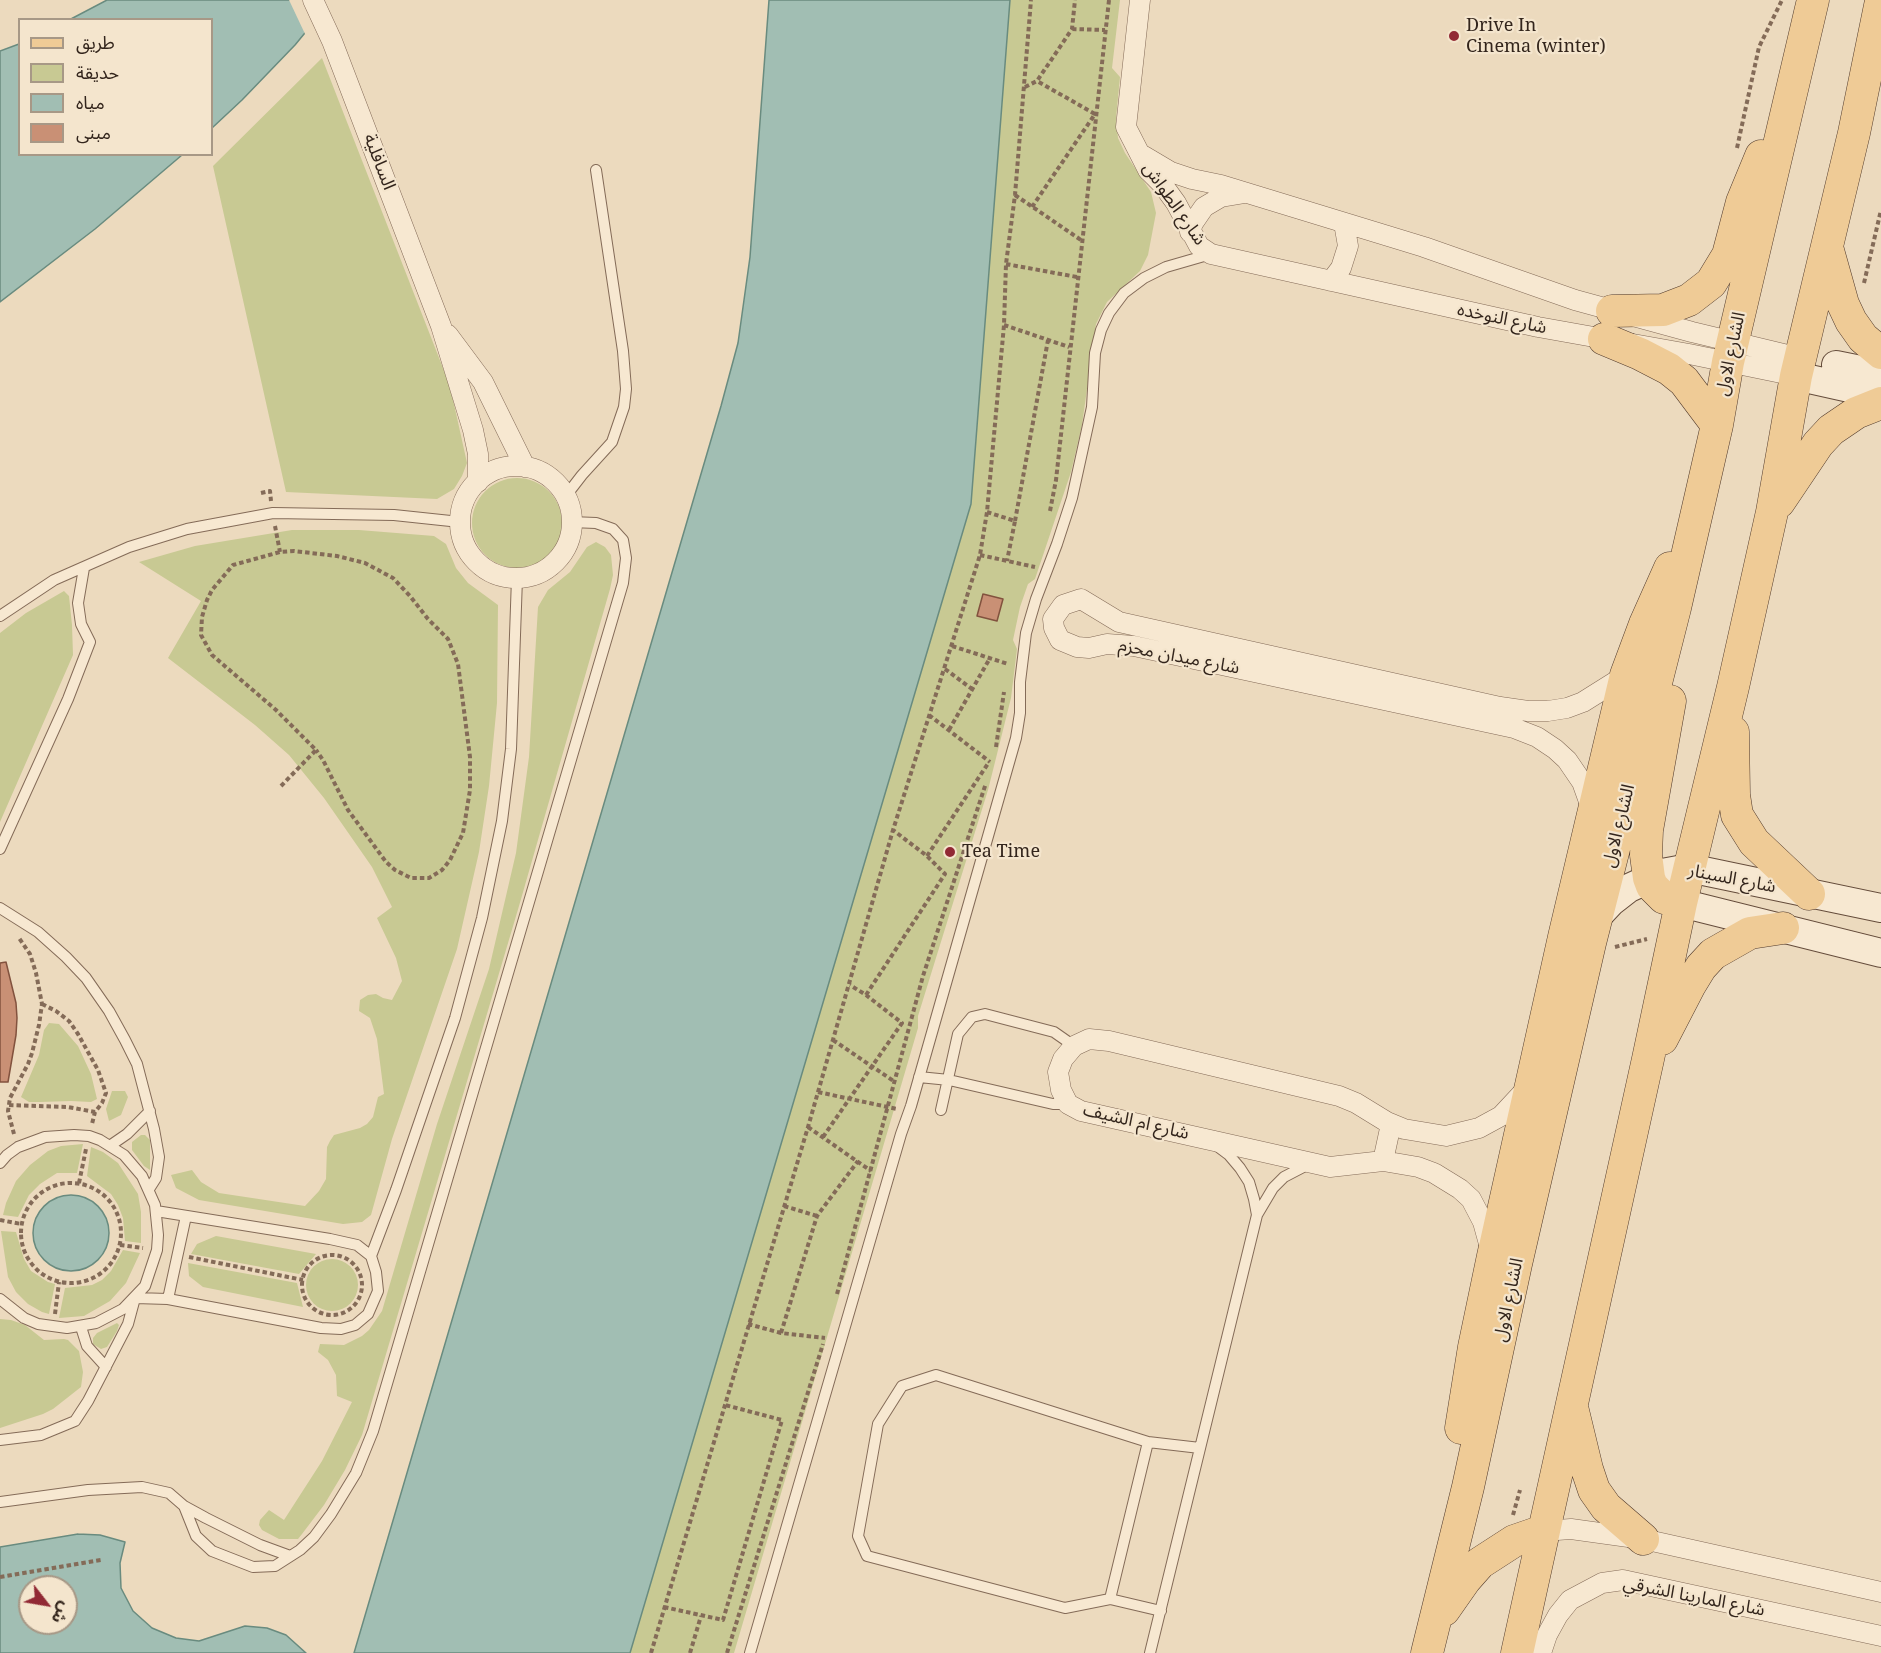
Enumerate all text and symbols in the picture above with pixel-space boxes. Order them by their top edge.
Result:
place label: Drive In Cinema (winter) [1466,15,1606,57]
legend [18,18,213,156]
marker: Drive In Cinema (winter) [1447,29,1461,43]
text: طريق [76,30,115,54]
text: حديقة [76,60,119,84]
text: مياه [76,90,105,114]
text: مبنى [76,120,111,144]
street label: السافلية [358,131,400,193]
street label: شارع الطواش [1138,158,1210,250]
street label: شارع النوخده [1455,299,1549,339]
street label: الشارع الاول [1712,310,1750,398]
street label: شارع ميدان محزم [1117,635,1241,679]
street label: الشارع الاول [1598,782,1640,870]
place label: Tea Time [962,841,1040,863]
marker: Tea Time [943,845,957,859]
street label: شارع السينار [1686,860,1778,898]
street label: شارع ام الشيف [1081,1099,1191,1145]
street label: الشارع الاول [1490,1256,1528,1344]
street label: شارع المارينا الشرقي [1621,1573,1767,1621]
north arrow [18,1575,78,1635]
text: ش [47,1598,77,1628]

